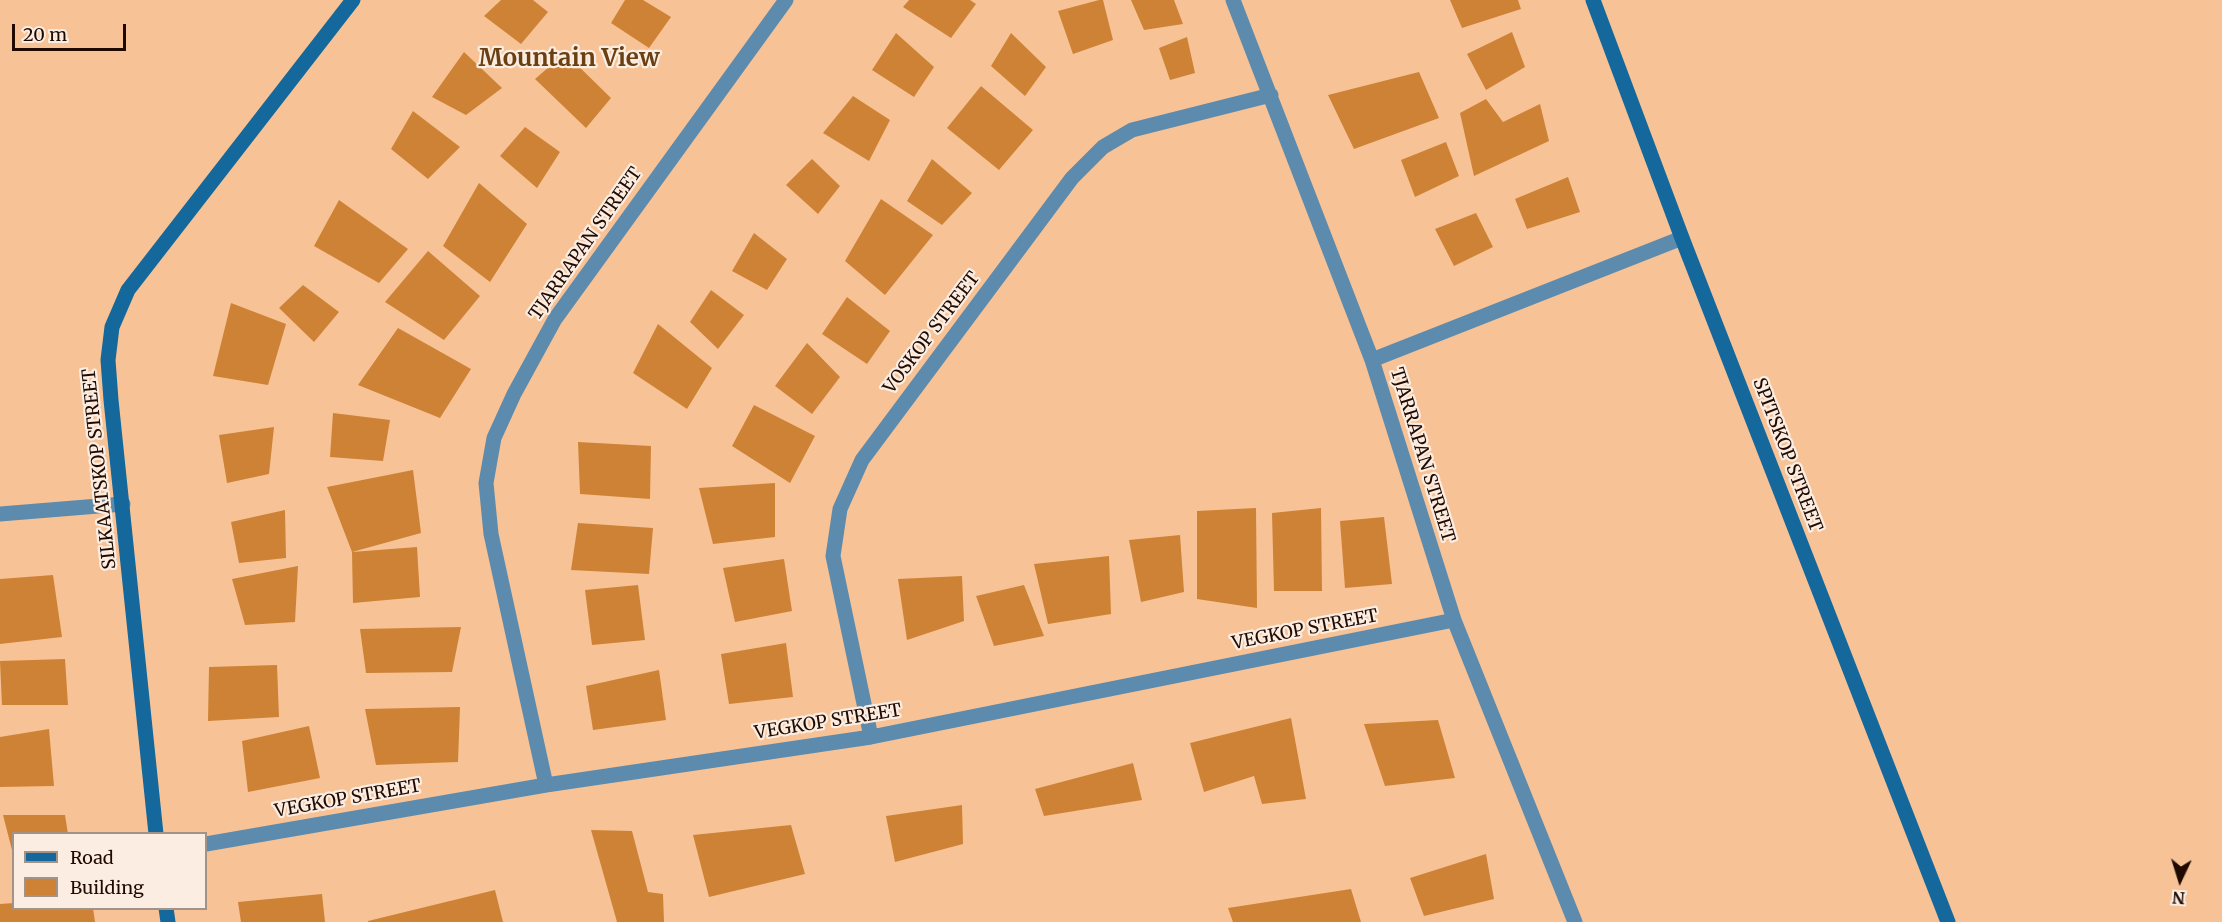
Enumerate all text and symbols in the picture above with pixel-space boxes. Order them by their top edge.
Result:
scale bar [15,12,129,50]
text: 20 m [23,23,67,46]
district label: Mountain View [478,45,660,73]
street label: TJARRAPAN STREET [525,163,647,325]
street label: VOSKOP STREET [879,268,985,398]
street label: TJARRAPAN STREET [1385,365,1459,545]
street label: SILKAATSKOP STREET [79,368,121,570]
street label: SPITSKOP STREET [1748,375,1826,535]
street label: VEGKOP STREET [1230,605,1380,655]
street label: VEGKOP STREET [753,700,903,744]
street label: VEGKOP STREET [273,775,423,823]
legend [12,832,207,910]
text: Road [70,846,114,869]
north arrow [2150,850,2210,910]
text: Building [70,876,144,899]
text: N [2172,888,2186,908]

